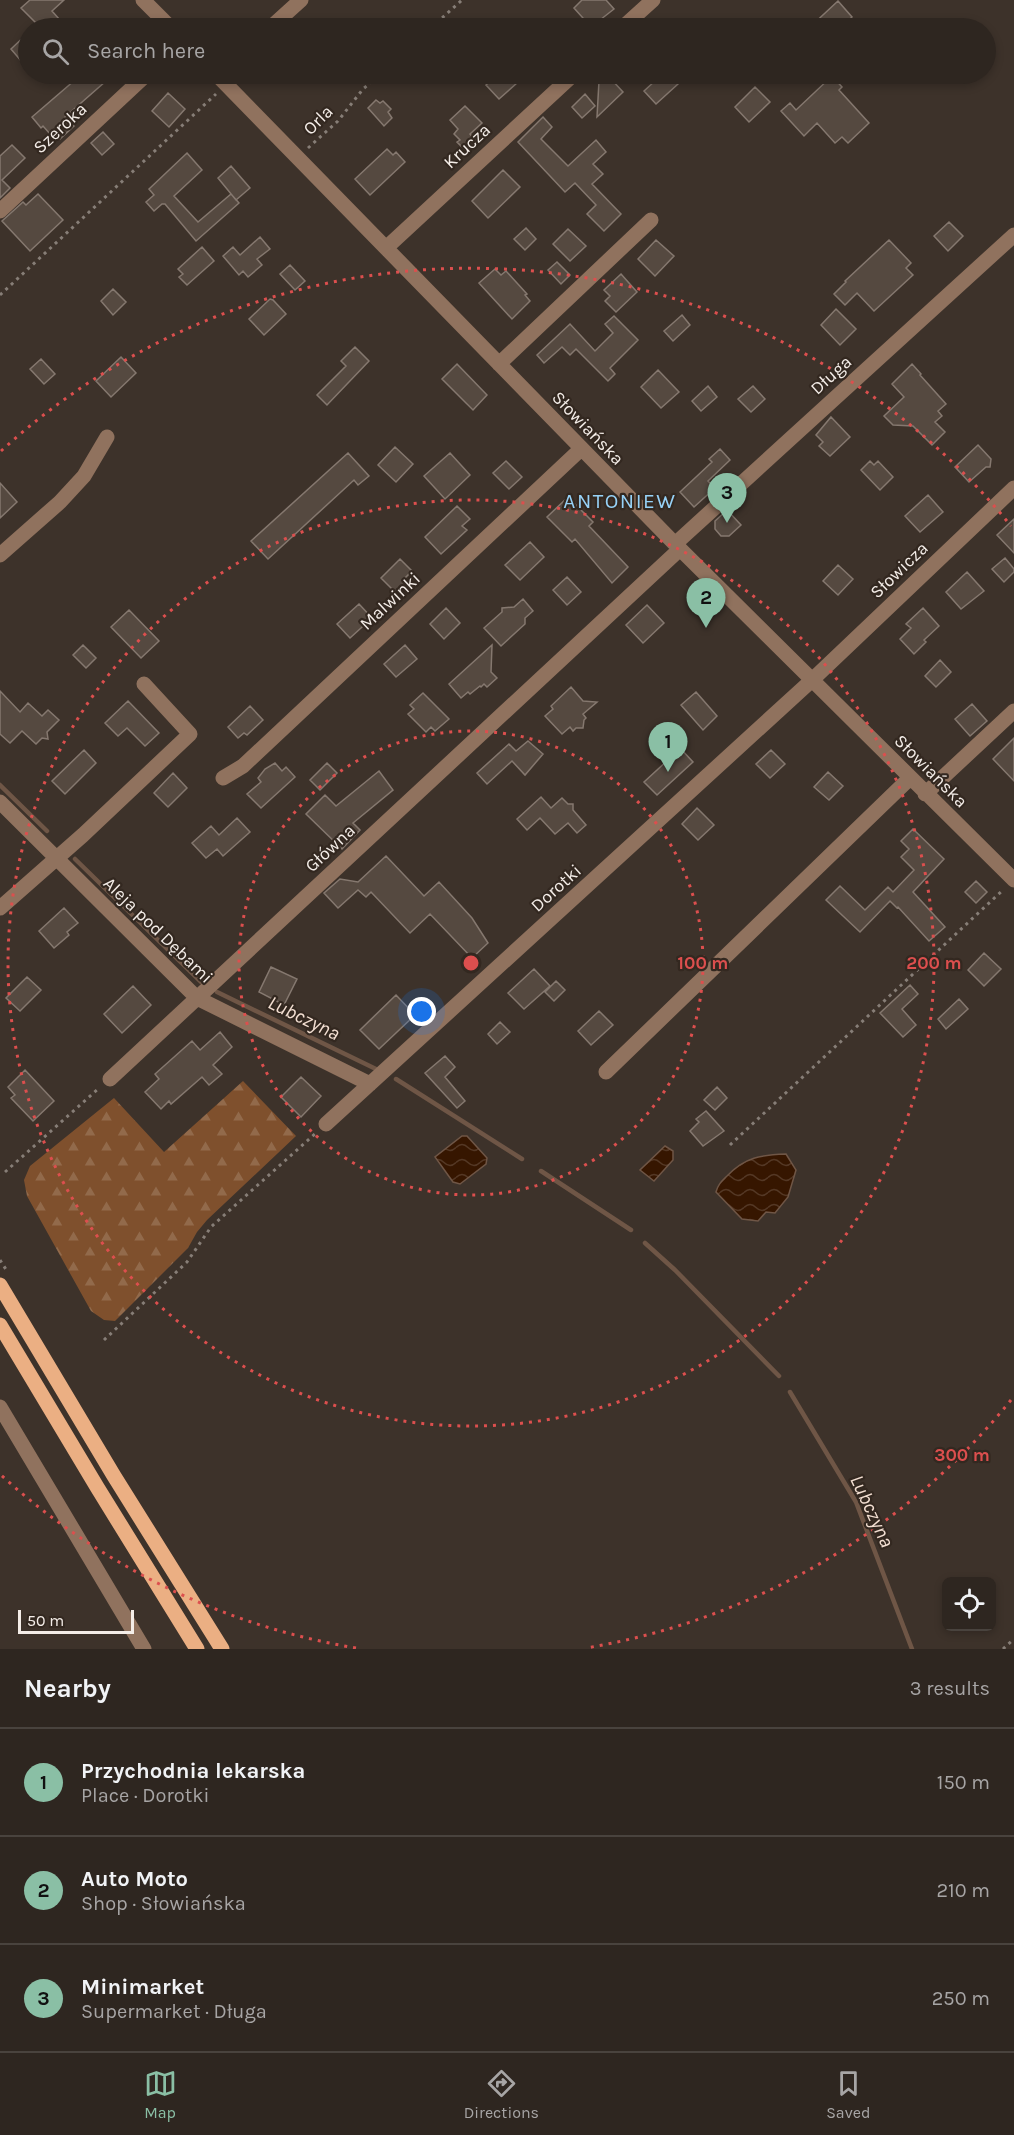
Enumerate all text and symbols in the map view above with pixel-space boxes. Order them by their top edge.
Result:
search box [18,18,996,84]
icon: search [39,35,72,68]
text: Search here [87,38,205,64]
street label: Szeroka [29,98,91,158]
street label: Orla [299,101,337,139]
street label: Krucza [439,119,495,173]
street label: Długa [806,351,856,399]
street label: Słowiańska [547,386,629,470]
pin: 3 [708,474,746,523]
district label: ANTONIEW [563,489,677,513]
street label: Słowicza [865,537,933,603]
street label: Malwinki [355,567,425,635]
pin: 2 [686,578,726,628]
pin: 1 [648,722,688,772]
street label: Słowiańska [890,730,972,812]
street label: Główna [300,819,360,877]
street label: Dorotki [526,860,586,916]
street label: Aleja pod Dębami [99,872,217,988]
text: 100 m [678,952,728,974]
text: 200 m [906,952,962,974]
centre of rings [461,953,481,973]
water label: Lubczyna [264,991,344,1045]
your location [407,997,436,1026]
text: 300 m [934,1444,990,1466]
water label: Lubczyna [845,1471,899,1551]
map controls [942,1577,996,1631]
button: locate [942,1577,996,1631]
scale bar [18,1607,134,1634]
text: 50 m [27,1611,64,1630]
text: Nearby [24,1673,111,1704]
text: 3 results [910,1677,990,1700]
text: Przychodnia lekarska [81,1758,305,1784]
text: 1 [40,1771,47,1794]
text: 150 m [937,1771,990,1794]
text: Place · Dorotki [81,1784,209,1807]
text: Auto Moto [81,1866,188,1892]
text: 2 [37,1879,50,1902]
text: 210 m [936,1879,990,1902]
text: Shop · Słowiańska [81,1892,246,1915]
text: Minimarket [81,1974,204,2000]
text: 3 [37,1987,50,2010]
text: 250 m [932,1987,990,2010]
text: Supermarket · Długa [81,2000,267,2023]
tab: Map [144,2067,177,2122]
tab: Directions [464,2067,539,2122]
tab: Saved [826,2067,870,2122]

